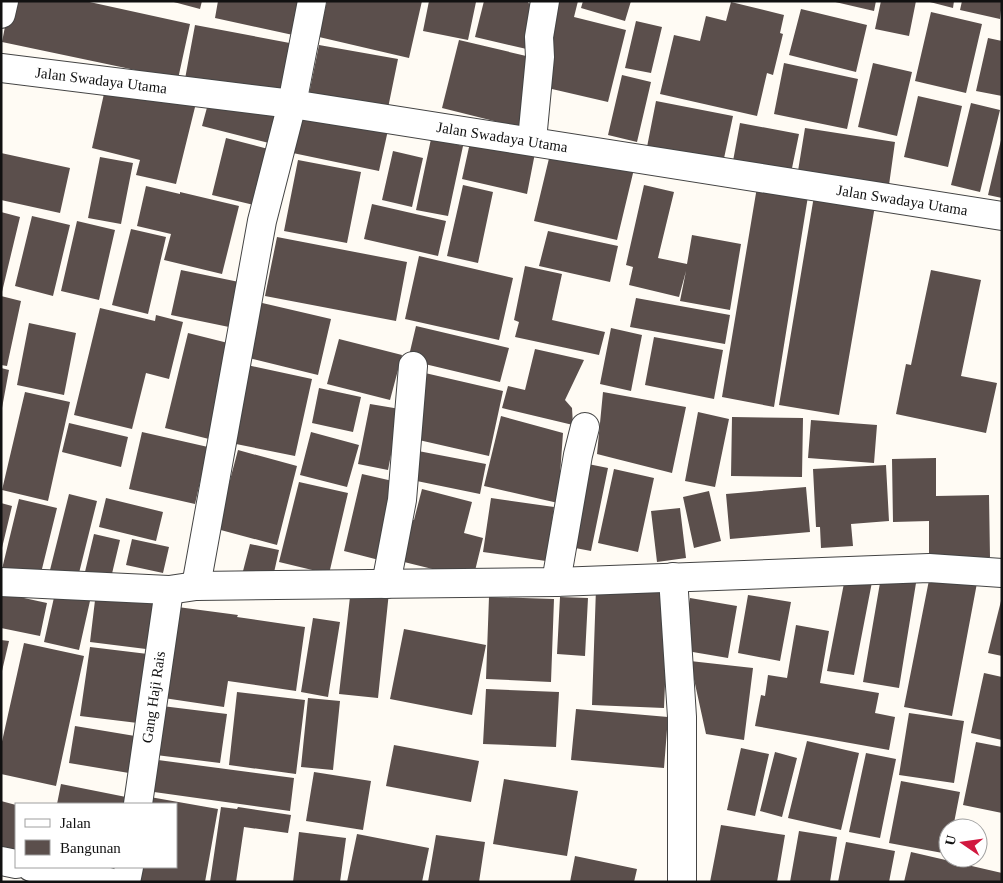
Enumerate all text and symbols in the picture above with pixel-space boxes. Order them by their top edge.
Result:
street label: Jalan Swadaya Utama [34,64,168,97]
street label: Jalan Swadaya Utama [435,119,569,155]
street label: Jalan Swadaya Utama [836,182,969,219]
street label: Gang Haji Rais [139,650,168,744]
legend [15,803,178,868]
text: Jalan [60,815,91,831]
north arrow [938,818,988,868]
text: U [942,834,959,847]
text: Bangunan [60,840,121,856]

